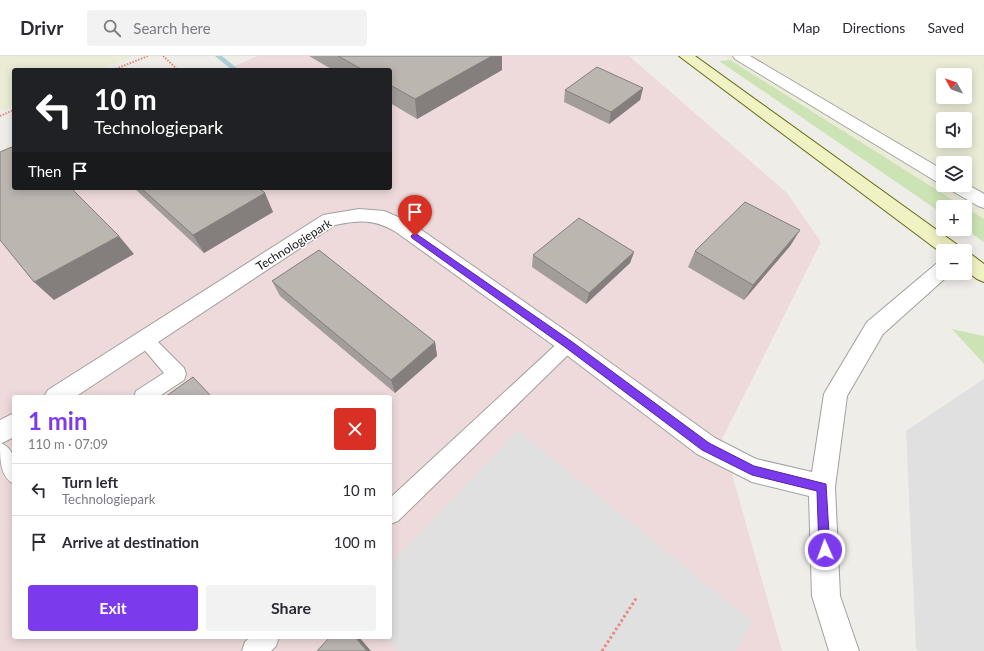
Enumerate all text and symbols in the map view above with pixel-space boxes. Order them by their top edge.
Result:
search box [87,10,367,46]
text: Drivr [20,16,63,39]
icon: search [101,17,123,39]
text: Search here [133,19,211,37]
text: Map [793,19,820,36]
text: Directions [842,19,905,36]
text: Saved [927,19,964,36]
north arrow [936,68,972,104]
map controls [936,68,972,280]
text: 10 m [94,82,157,116]
icon: left [28,84,80,136]
button: sound [936,112,972,148]
text: Technologiepark [94,116,223,138]
button: layers [936,156,972,192]
icon: arrive [69,160,91,182]
text: Then [28,162,61,180]
pin [398,195,432,236]
button: + [936,200,972,236]
icon: arrive [404,201,426,223]
street label: Technologiepark [253,215,335,274]
button: − [936,244,972,280]
text: 1 min [28,406,88,435]
button: close [334,408,376,450]
text: 110 m · 07:09 [28,436,108,452]
text: Turn left [62,473,118,491]
icon: left [28,479,50,501]
text: 10 m [342,481,376,499]
text: Technologiepark [62,491,155,507]
position arrow [804,529,846,571]
icon: arrive [28,531,50,553]
text: Arrive at destination [62,533,199,551]
text: 100 m [334,533,376,551]
button: Exit [28,585,198,631]
button: Share [206,585,376,631]

